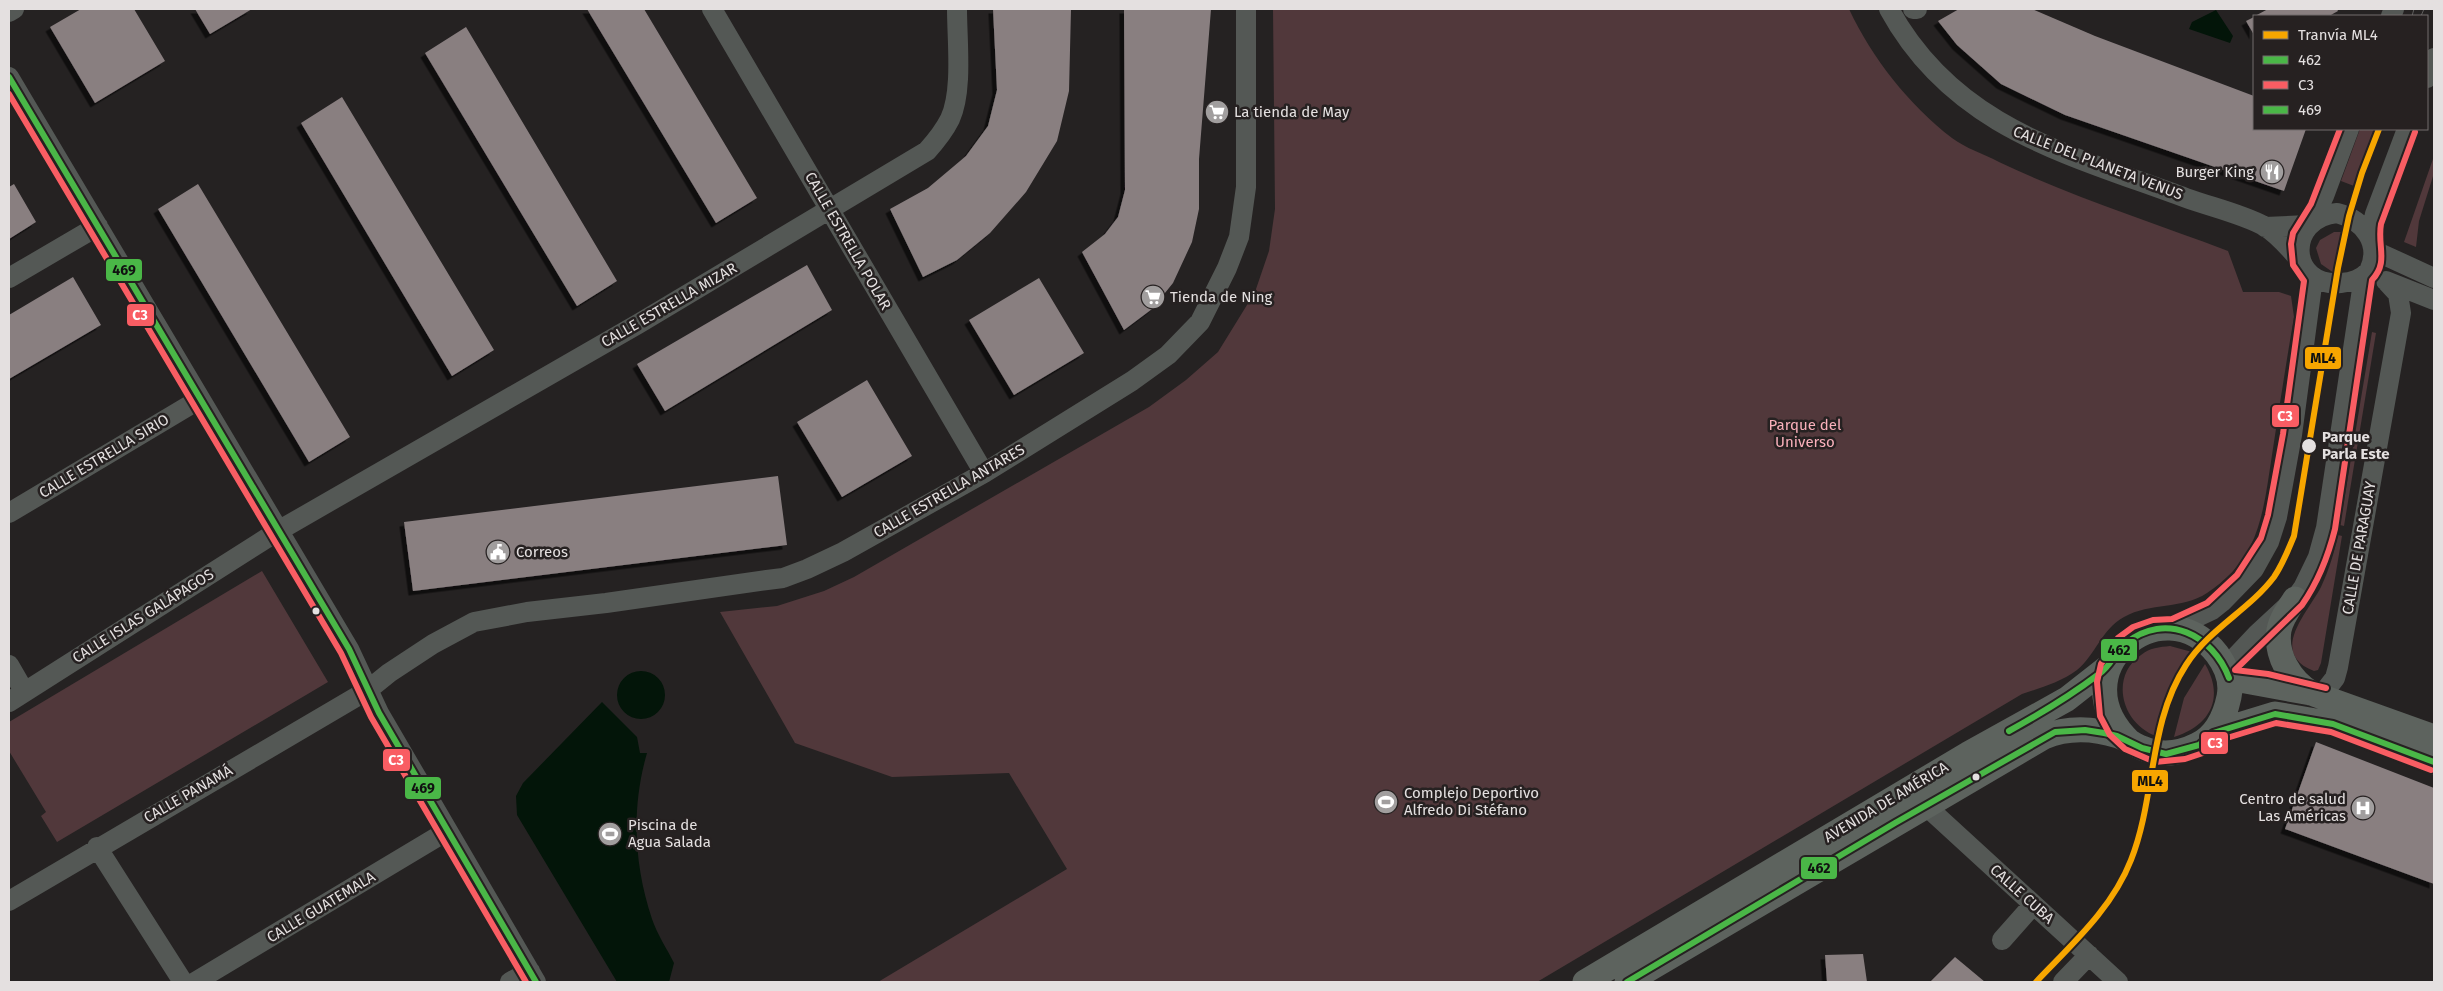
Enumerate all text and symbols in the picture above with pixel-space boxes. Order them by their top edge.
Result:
legend [2253,15,2428,130]
text: Tranvía ML4 [2298,26,2378,44]
text: 462 [2298,51,2321,69]
text: C3 [2298,76,2314,94]
supermarket icon: La tienda de May [1204,99,1230,125]
text: 469 [2298,101,2322,119]
place label: La tienda de May [1234,103,1350,121]
street label: CALLE DEL PLANETA VENUS [2011,122,2185,204]
restaurant icon: Burger King [2259,159,2285,185]
place label: Burger King [2175,163,2254,181]
street label: CALLE ESTRELLA POLAR [801,169,895,313]
line badge: 469 [105,258,143,282]
street label: CALLE ESTRELLA MIZAR [598,259,740,351]
text: 469 [112,262,136,279]
supermarket icon: Tienda de Ning [1140,284,1166,310]
place label: Tienda de Ning [1170,288,1272,306]
line badge: C3 [126,303,155,327]
text: C3 [132,307,148,324]
line badge: ML4 [2304,346,2342,370]
text: ML4 [2310,350,2336,367]
line badge: C3 [2271,404,2300,428]
text: C3 [2277,408,2293,425]
street label: CALLE ESTRELLA SIRIO [36,410,172,502]
park label: Parque del Universo [1769,416,1842,451]
place label: Parque Parla Este [2322,428,2389,463]
marker: Parque Parla Este [2300,437,2318,455]
street label: CALLE ESTRELLA ANTARES [870,440,1028,542]
street label: CALLE DE PARAGUAY [2338,479,2380,616]
public building icon: Correos [485,539,511,565]
place label: Correos [516,543,568,561]
street label: CALLE ISLAS GALÁPAGOS [69,565,217,667]
unlabelled marker [311,606,321,616]
line badge: 462 [2100,638,2138,662]
text: 462 [2108,642,2130,659]
line badge: C3 [2200,731,2229,755]
text: C3 [2207,735,2223,752]
line badge: C3 [382,748,411,772]
text: C3 [388,752,404,769]
street label: AVENIDA DE AMÉRICA [1821,758,1952,846]
street label: CALLE PANAMÁ [140,761,236,827]
line badge: ML4 [2131,769,2169,793]
unlabelled marker [1971,772,1981,782]
text: ML4 [2137,773,2163,790]
line badge: 469 [404,776,442,800]
text: 469 [411,780,435,797]
place label: Complejo Deportivo Alfredo Di Stéfano [1404,784,1539,819]
sports icon: Complejo Deportivo Alfredo Di Stéfano [1373,789,1399,815]
place label: Centro de salud Las Américas [2239,790,2346,825]
hospital icon: Centro de salud Las Américas [2350,795,2376,821]
place label: Piscina de Agua Salada [628,816,711,851]
sports icon: Piscina de Agua Salada [597,821,623,847]
line badge: 462 [1800,856,1838,880]
text: 462 [1808,860,1830,877]
street label: CALLE CUBA [1986,861,2058,928]
street label: CALLE GUATEMALA [264,867,379,946]

